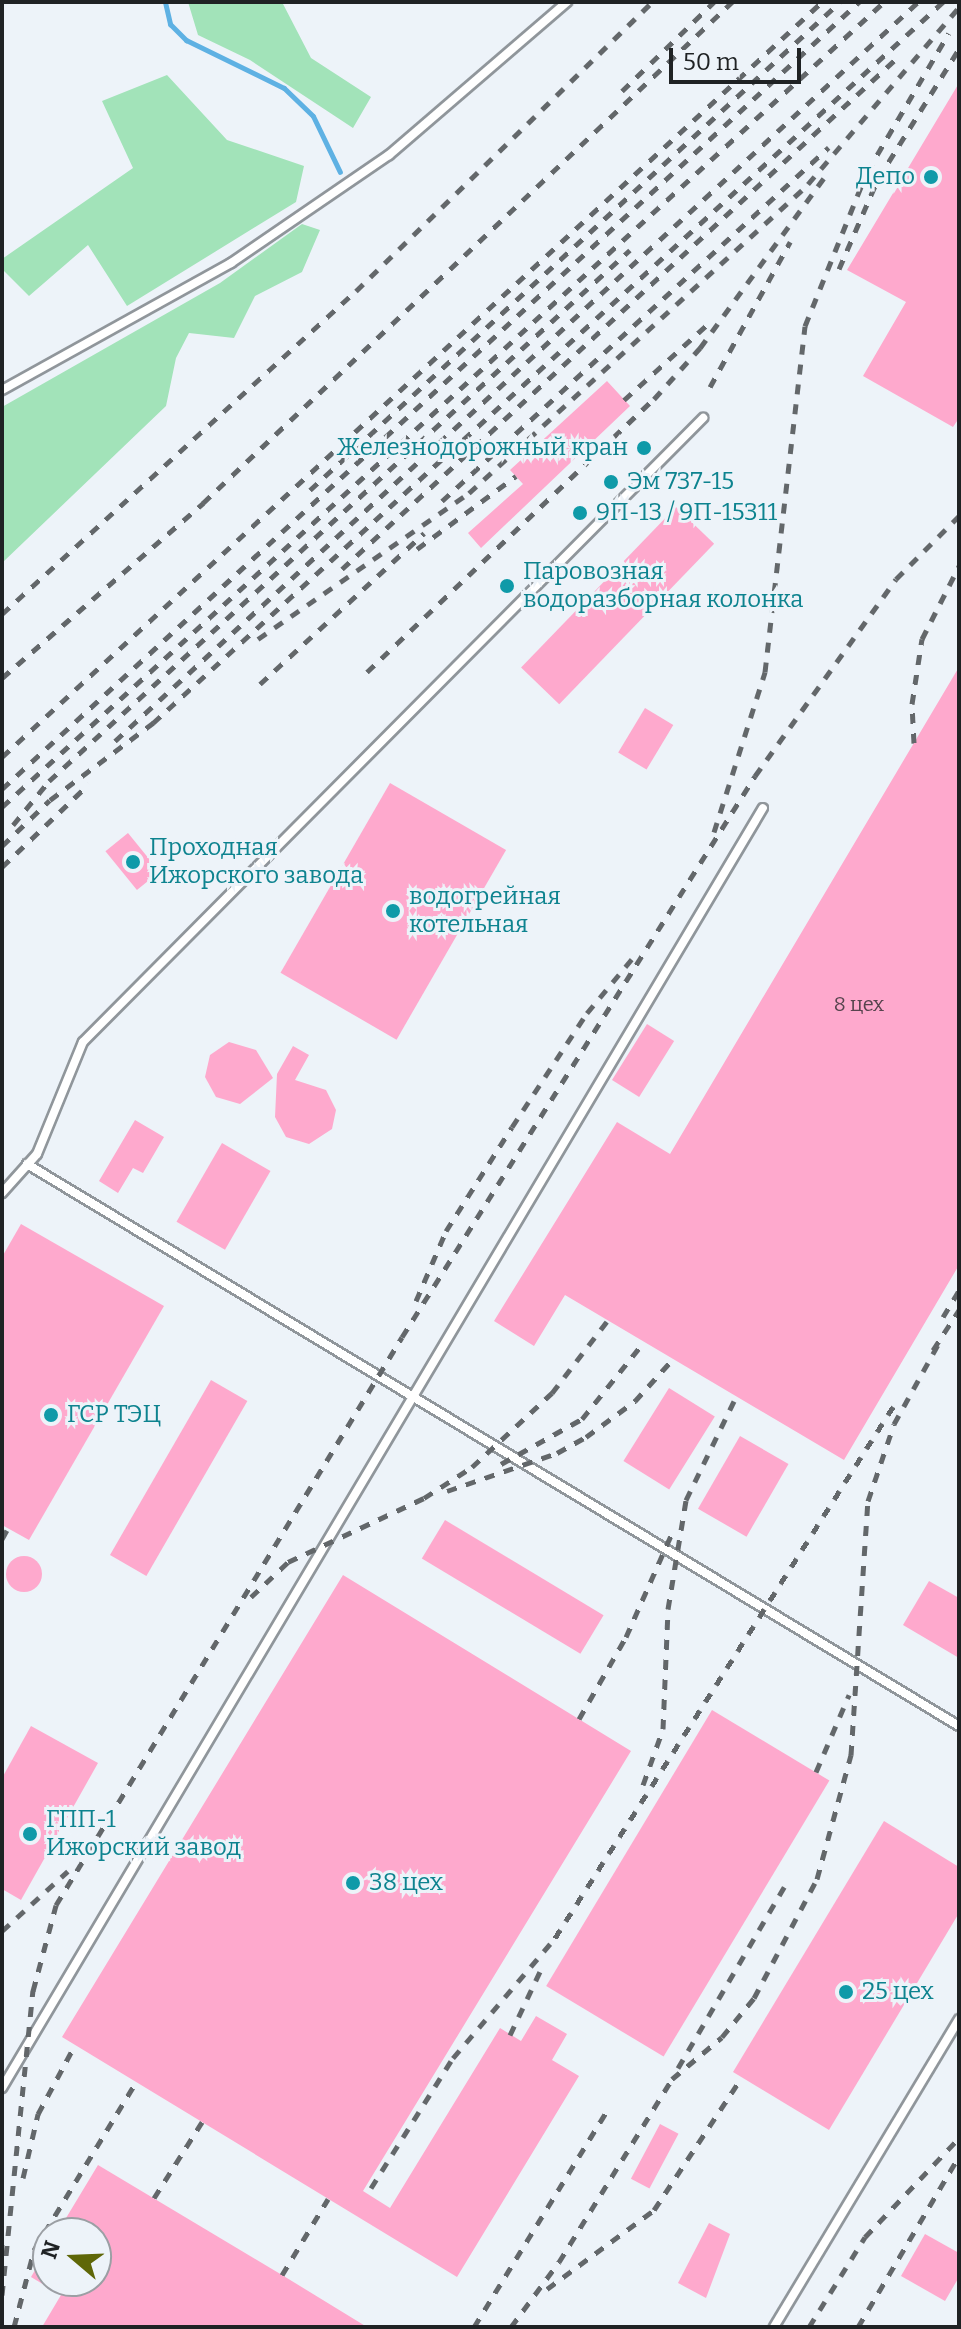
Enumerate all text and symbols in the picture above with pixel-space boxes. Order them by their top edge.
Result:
scale bar [673,32,805,82]
text: 50 m [683,48,739,76]
place label: Депо [856,163,915,191]
marker: Депо [922,168,940,186]
place label: Железнодорожный кран [336,434,628,462]
marker: Железнодорожный кран [635,439,653,457]
place label: Эм 737-15 [627,468,734,496]
marker: Эм 737-15 [602,473,620,491]
place label: 9П-13 / 9П-15311 [596,499,777,527]
marker: 9П-13 / 9П-15311 [571,504,589,522]
place label: Паровозная водоразборная колонка [523,558,803,614]
marker: Паровозная водоразборная колонка [498,577,516,595]
place label: Проходная Ижорского завода [149,834,364,890]
marker: Проходная Ижорского завода [124,853,142,871]
place label: водогрейная котельная [409,883,561,939]
marker: водогрейная котельная [384,902,402,920]
house number: 8 цех [834,992,884,1016]
place label: ГСР ТЭЦ [67,1401,161,1429]
marker: ГСР ТЭЦ [42,1406,60,1424]
place label: ГПП-1 Ижорский завод [46,1806,241,1862]
marker: ГПП-1 Ижорский завод [21,1825,39,1843]
place label: 38 цех [369,1869,443,1897]
marker: 38 цех [344,1874,362,1892]
place label: 25 цех [862,1978,934,2006]
marker: 25 цех [837,1983,855,2001]
north arrow [32,2217,112,2297]
text: N [35,2237,66,2262]

